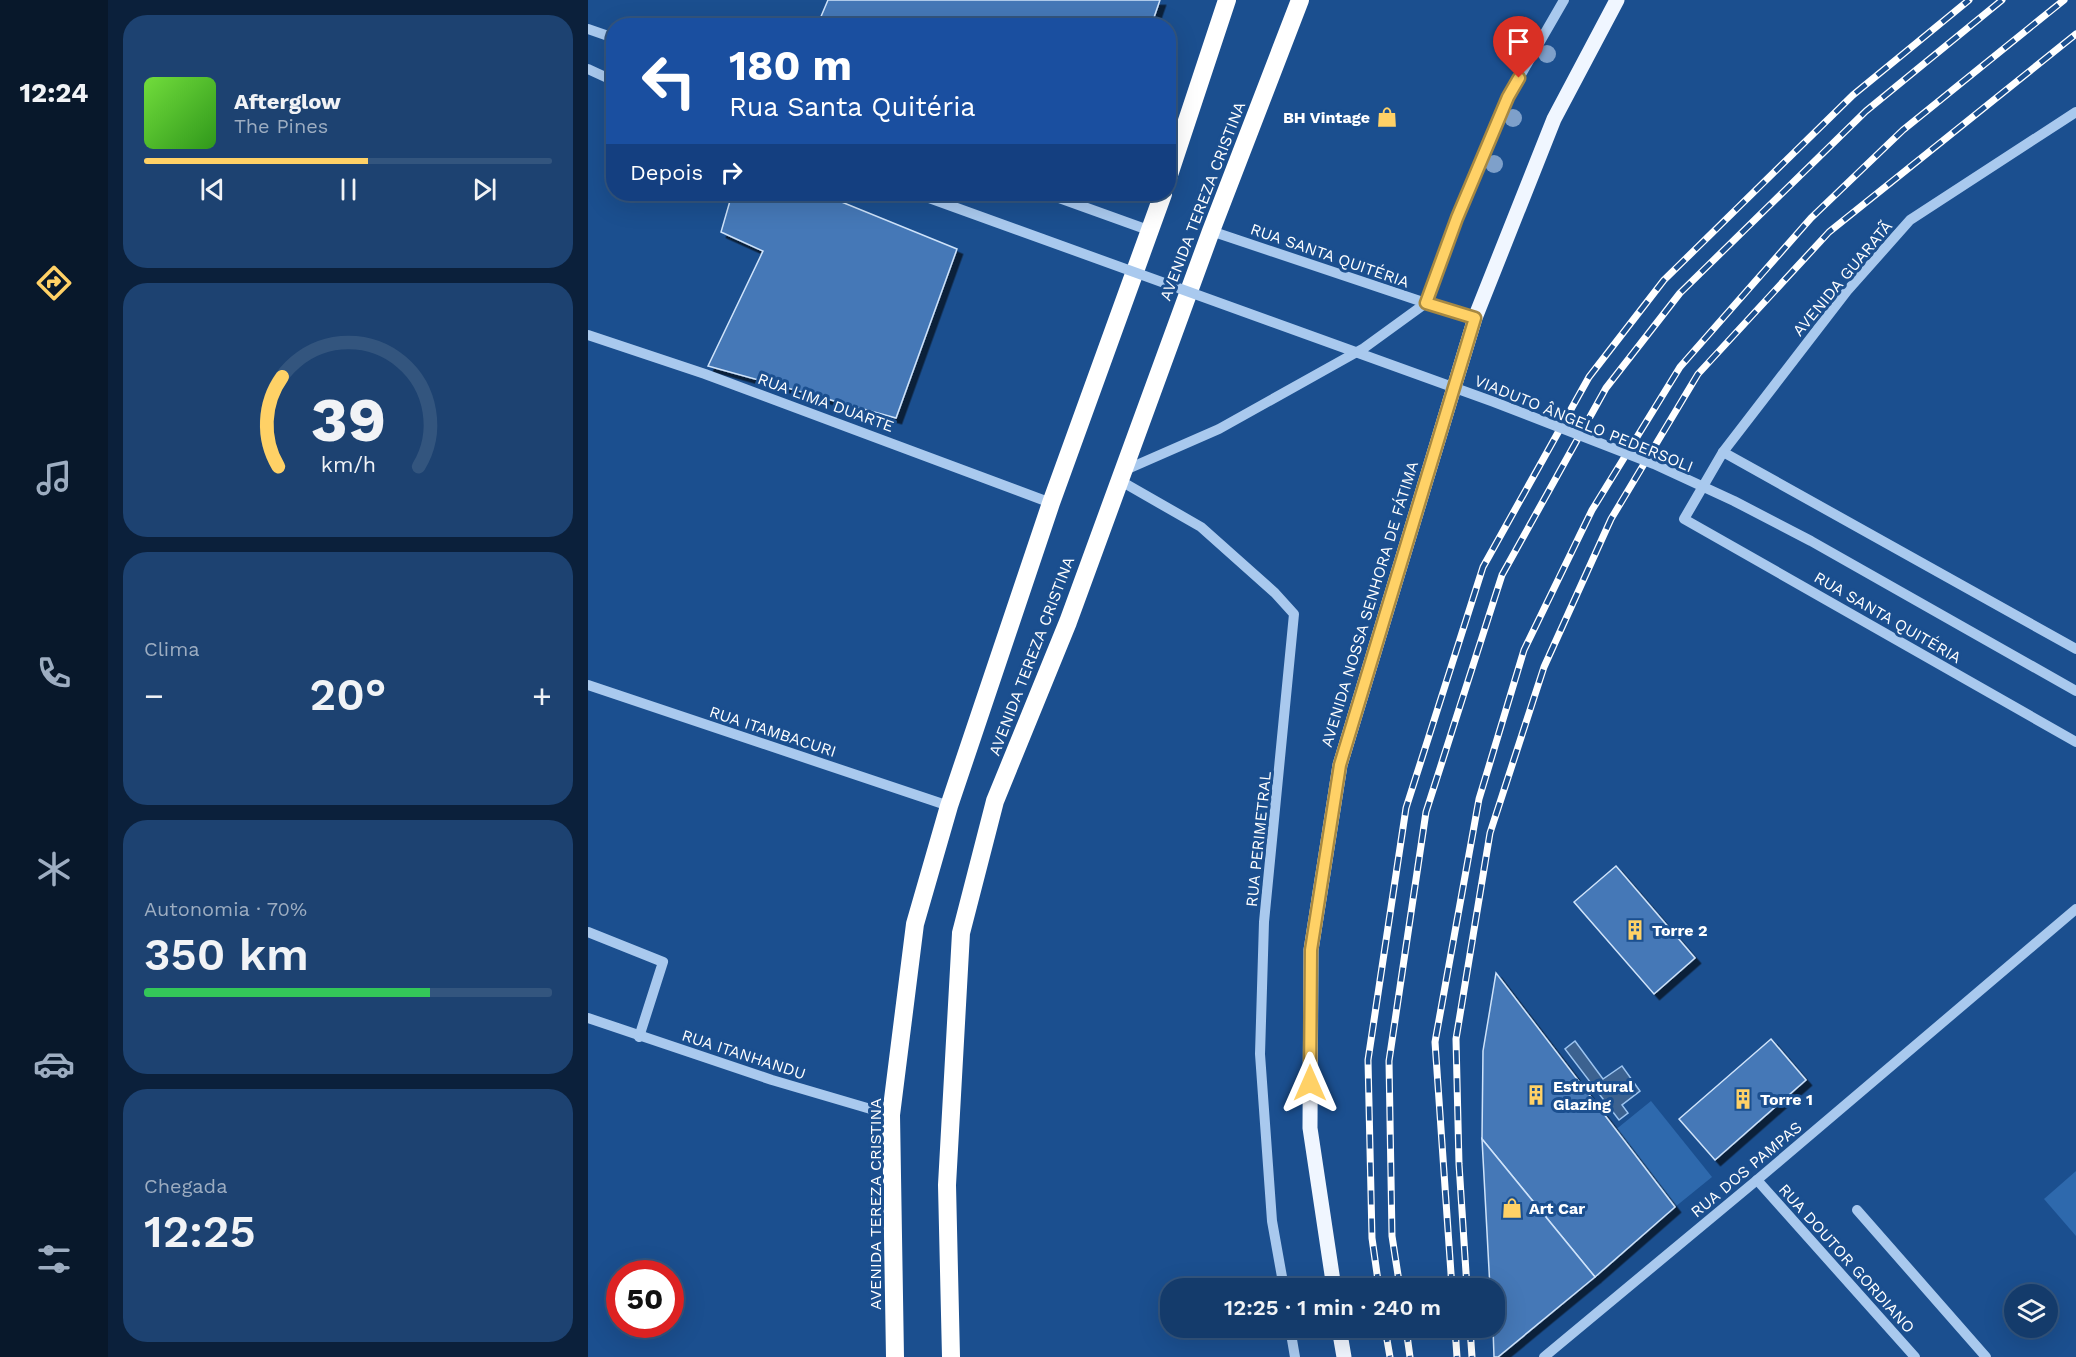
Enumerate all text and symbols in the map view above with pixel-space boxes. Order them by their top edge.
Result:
pin [1493,16,1544,78]
icon: arrive [1502,25,1535,58]
text: 180 m [729,41,852,90]
icon: left [630,42,708,120]
text: 12:24 [19,77,89,109]
text: Afterglow [234,89,341,114]
text: Rua Santa Quitéria [729,91,976,123]
street label: AVENIDA TEREZA CRISTINA [1156,99,1249,303]
shop icon: BH Vintage [1375,105,1399,129]
place label: BH Vintage [1283,108,1370,127]
text: The Pines [234,114,328,138]
icon: right [715,156,748,189]
text: Depois [630,160,703,185]
icon: previous [196,173,229,206]
icon: pause [332,173,365,206]
icon: next [468,173,501,206]
street label: AVENIDA GUARATÃ [1789,216,1896,340]
street label: RUA SANTA QUITÉRIA [1248,219,1412,292]
icon: directions [33,262,75,304]
street label: RUA LIMA DUARTE [755,369,897,436]
street label: VIADUTO ÂNGELO PEDERSOLI [1472,371,1696,476]
text: 39 [310,383,386,456]
text: km/h [320,453,376,478]
icon: music [33,457,75,499]
street label: AVENIDA NOSSA SENHORA DE FÁTIMA [1317,458,1422,750]
street label: AVENIDA TEREZA CRISTINA [985,554,1078,758]
street label: RUA SANTA QUITÉRIA [1811,567,1965,668]
text: Clima [144,637,200,661]
icon: phone [33,652,75,694]
text: 20° [310,668,386,721]
text: − [144,676,164,715]
text: + [532,676,552,715]
street label: RUA ITAMBACURI [707,702,839,761]
street label: RUA PERIMETRAL [1242,770,1275,908]
icon: climate [33,848,75,890]
text: Autonomia · 70% [144,897,307,921]
building icon: Torre 2 [1623,918,1647,942]
place label: Torre 2 [1652,921,1708,940]
text: 350 km [144,928,309,981]
street label: RUA ITANHANDU [679,1025,808,1083]
icon: car [33,1043,75,1085]
position arrow [1278,1051,1342,1115]
place label: Estrutural Glazing [1553,1077,1634,1114]
building icon: Estrutural Glazing [1524,1083,1548,1107]
building icon: Torre 1 [1731,1087,1755,1111]
place label: Torre 1 [1760,1090,1813,1109]
street label: AVENIDA TEREZA CRISTINA [866,1098,885,1310]
street label: RUA DOS PAMPAS [1687,1117,1806,1221]
text: Chegada [144,1174,227,1198]
street label: RUA DOUTOR GORDIANO [1775,1180,1919,1337]
shop icon: Art Car [1500,1196,1524,1220]
place label: Art Car [1529,1199,1585,1218]
text: 12:25 [144,1205,256,1258]
icon: filters [33,1238,75,1280]
speed limit sign: 50 [606,1260,684,1338]
map controls [2004,1284,2058,1338]
button: layers [2004,1284,2058,1338]
text: 12:25 · 1 min · 240 m [1224,1295,1441,1320]

